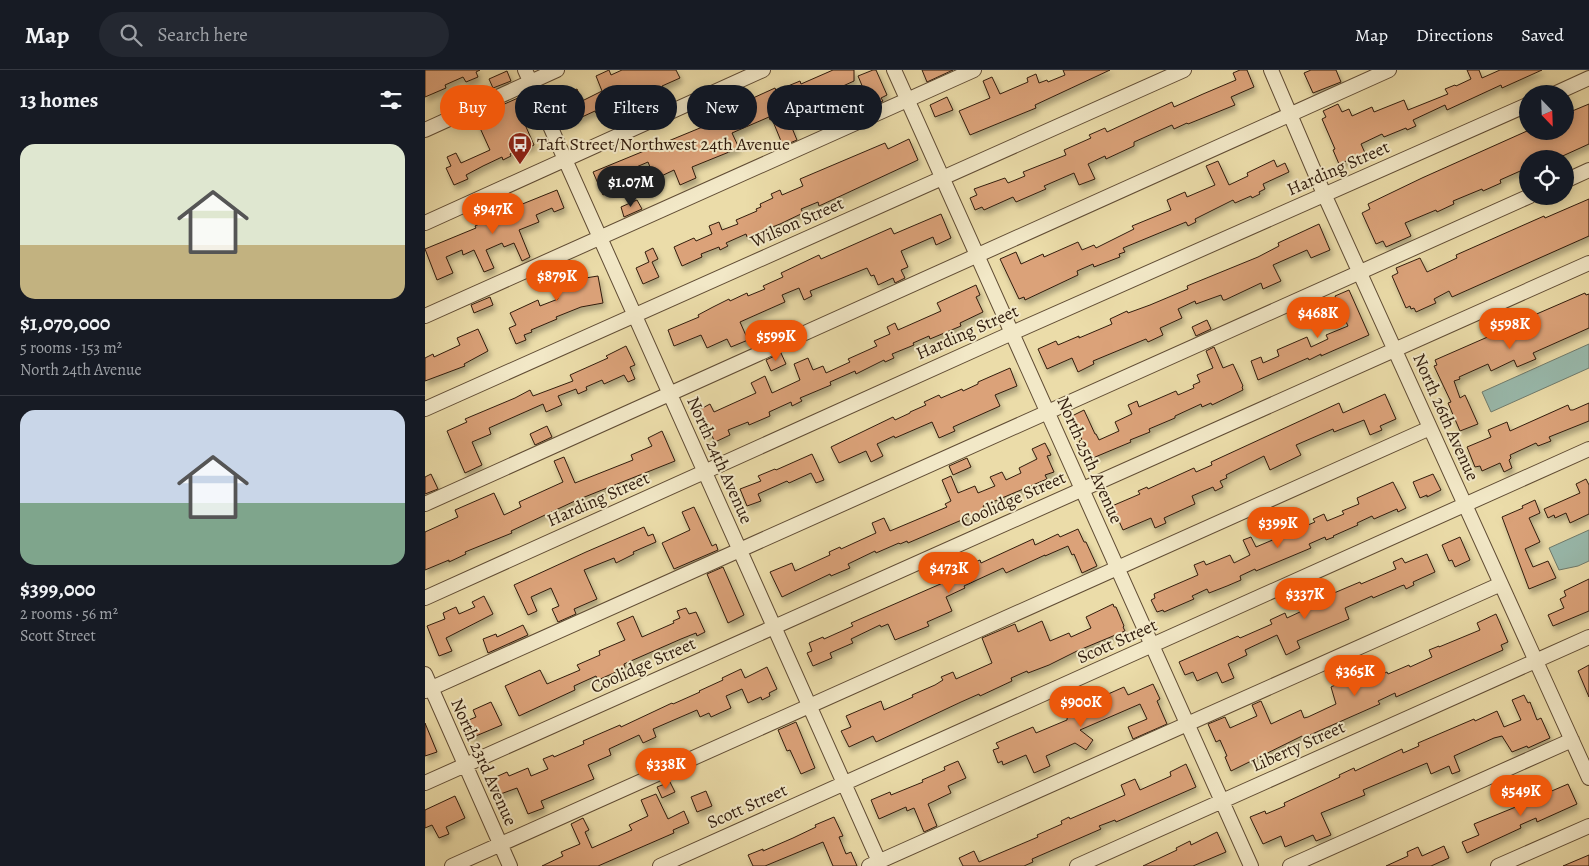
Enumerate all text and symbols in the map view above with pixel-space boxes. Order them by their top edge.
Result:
search box [99,12,449,57]
text: Map [25,19,69,51]
icon: search [117,21,145,49]
text: Search here [157,22,248,48]
text: Map [1355,23,1388,47]
text: Directions [1416,23,1493,47]
text: Saved [1521,23,1564,47]
chip: Buy [440,85,505,130]
chip: Rent [515,85,585,130]
chip: Filters [595,85,677,130]
chip: New [687,85,757,130]
chip: Apartment [767,85,882,130]
north arrow [1519,85,1574,140]
map controls [1519,85,1574,205]
text: 13 homes [20,86,98,114]
icon: filters [377,86,405,114]
bus stop icon: Taft Street/Northwest 24th Avenue [507,131,533,165]
place label: Taft Street/Northwest 24th Avenue [537,132,790,156]
street label: Harding Street [1283,135,1393,201]
button: locate [1519,150,1574,205]
pin: $1.07M [590,166,672,208]
text: $1.07M [608,171,654,193]
icon: home [168,177,258,267]
street label: Wilson Street [746,191,847,254]
pin: $947K [458,192,528,235]
text: $947K [473,198,513,220]
pin: $879K [522,260,592,302]
text: $879K [537,265,577,287]
pin: $468K [1283,296,1353,339]
street label: Harding Street [912,299,1022,365]
text: $468K [1298,302,1338,324]
pin: $598K [1475,308,1545,350]
text: $1,070,000 [20,309,110,337]
text: $598K [1490,313,1530,335]
pin: $599K [741,320,811,362]
text: $599K [756,325,796,347]
text: 5 rooms · 153 m² [20,337,122,359]
street label: North 26th Avenue [1407,349,1485,485]
text: North 24th Avenue [20,359,142,381]
street label: North 24th Avenue [681,393,759,527]
street label: North 25th Avenue [1051,393,1129,527]
icon: home [168,442,258,532]
street label: Coolidge Street [957,465,1069,533]
street label: Harding Street [543,466,653,532]
pin: $399K [1243,506,1313,549]
text: $399K [1258,512,1298,534]
pin: $473K [914,552,984,594]
text: $473K [929,557,969,579]
text: $399,000 [20,575,96,603]
pin: $337K [1270,578,1340,620]
text: $337K [1286,583,1324,605]
text: 2 rooms · 56 m² [20,603,118,625]
street label: Scott Street [1073,613,1161,669]
text: Scott Street [20,625,96,647]
street label: Coolidge Street [587,631,699,699]
pin: $365K [1320,654,1390,697]
text: $365K [1335,660,1375,682]
pin: $900K [1046,686,1116,728]
text: $900K [1060,691,1102,713]
street label: North 23rd Avenue [445,694,523,830]
street label: Liberty Street [1247,715,1349,777]
pin: $338K [631,748,701,790]
text: $338K [646,753,686,775]
pin: $549K [1486,774,1556,817]
street label: Scott Street [703,778,791,834]
text: $549K [1501,780,1541,802]

